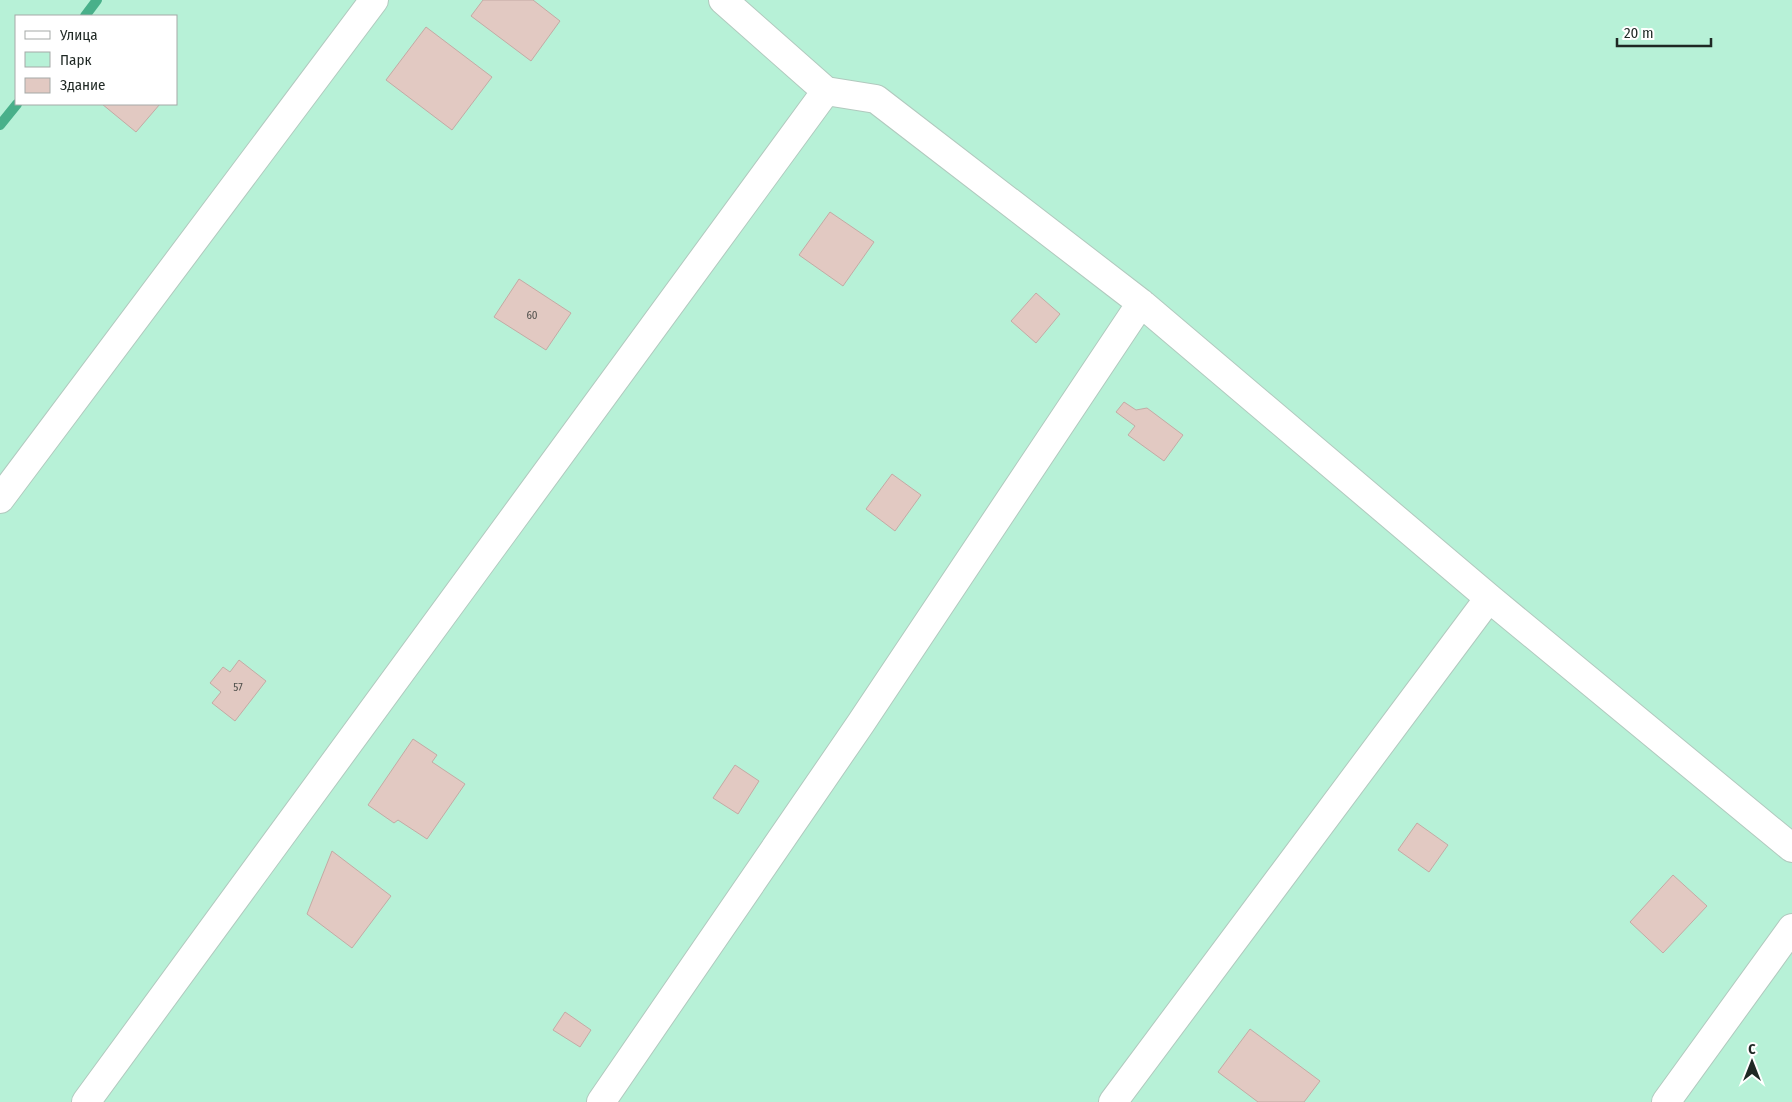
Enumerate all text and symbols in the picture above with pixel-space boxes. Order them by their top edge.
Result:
legend [15,15,178,105]
scale bar [1617,15,1711,47]
text: 20 m [1624,24,1654,42]
text: Улица [59,26,98,44]
text: Парк [60,51,91,69]
text: Здание [60,76,106,94]
house number: 60 [526,309,538,322]
house number: 57 [233,681,243,694]
north arrow [1727,1037,1777,1087]
text: С [1748,1041,1756,1058]

